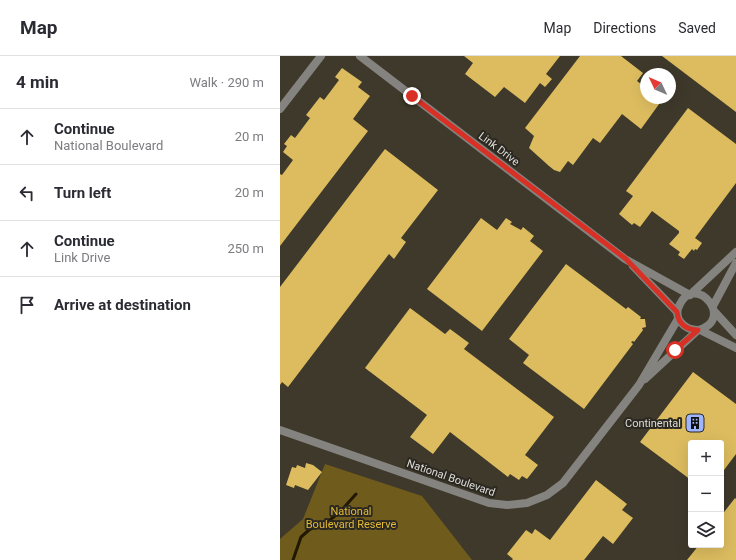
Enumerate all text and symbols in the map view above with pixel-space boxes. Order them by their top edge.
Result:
text: Map [20,16,58,39]
text: Map [544,20,571,36]
text: Directions [593,20,656,36]
text: Saved [678,20,716,36]
north arrow [640,68,676,104]
text: 4 min [16,72,59,92]
text: Walk · 290 m [189,75,264,90]
route end [403,87,421,105]
text: Continue [54,120,115,138]
icon: ahead [16,126,38,148]
text: 20 m [235,129,264,144]
street label: Link Drive [476,129,522,169]
text: National Boulevard [54,138,163,153]
icon: left [16,182,38,204]
text: Turn left [54,184,111,202]
text: 20 m [235,185,264,200]
text: Continue [54,232,115,250]
icon: ahead [16,238,38,260]
text: 250 m [227,241,264,256]
text: Link Drive [54,250,110,265]
icon: arrive [16,294,38,316]
text: Arrive at destination [54,296,191,314]
route start [666,341,684,359]
building icon: Continental [684,412,706,434]
place label: Continental [625,417,681,430]
map controls [688,440,724,548]
button: + [688,440,724,476]
street label: National Boulevard [405,457,497,499]
button: − [688,476,724,512]
park label: National Boulevard Reserve [306,505,396,531]
button: layers [688,512,724,548]

